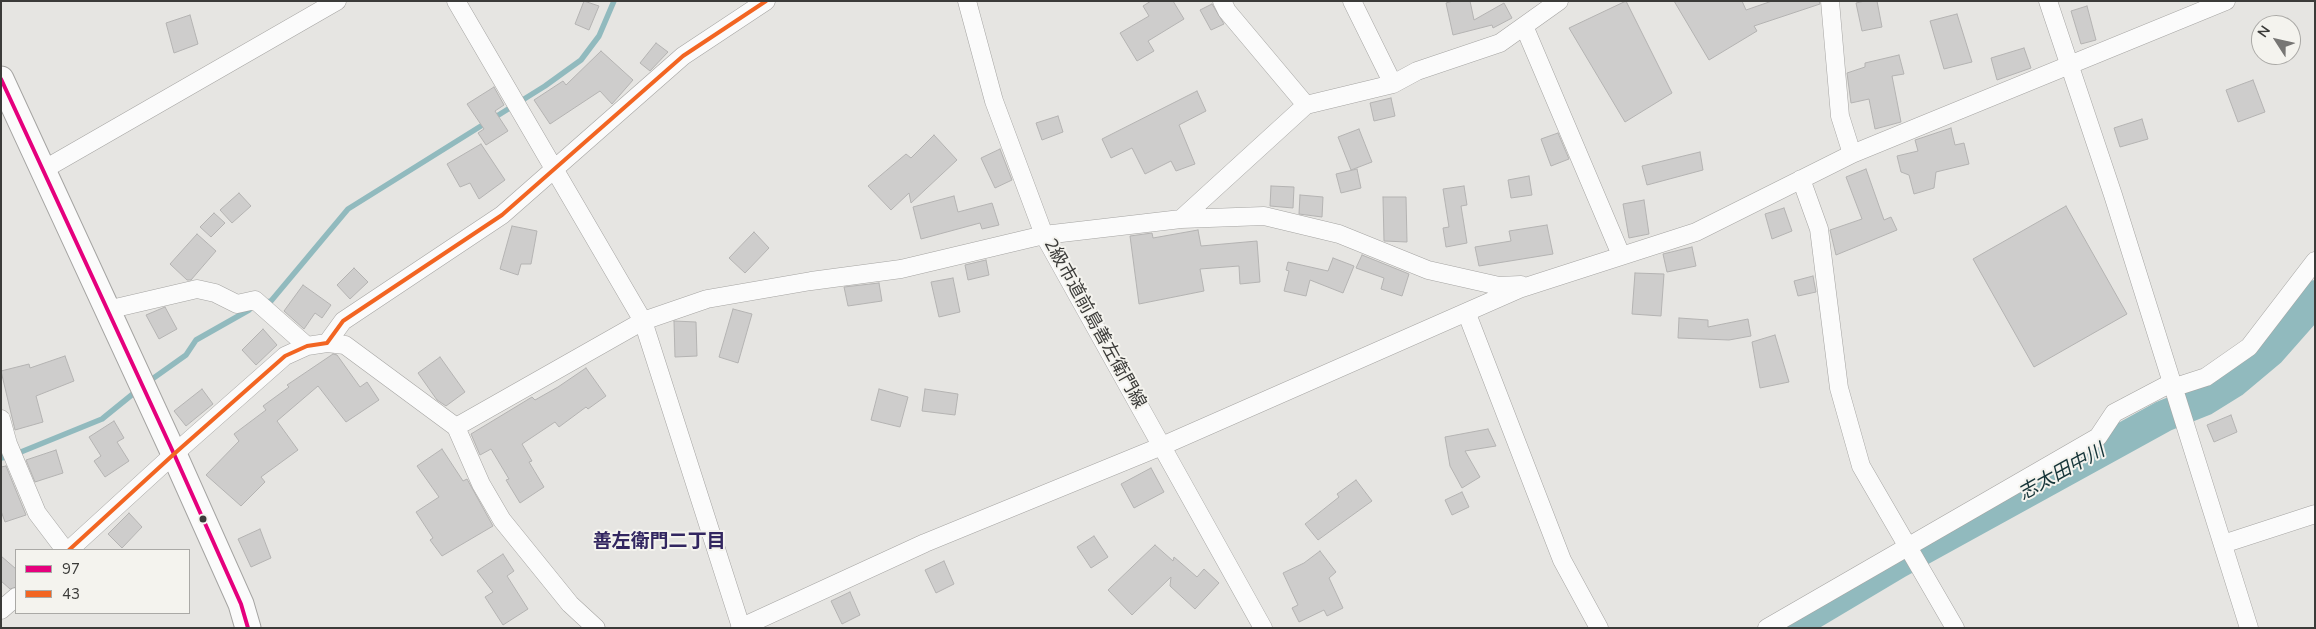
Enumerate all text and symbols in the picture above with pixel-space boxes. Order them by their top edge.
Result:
north arrow [2251,15,2301,65]
text: N [2253,22,2275,41]
street label: 2級市道前島善左衛門線 [1038,235,1150,413]
water label: 志太田中川 [2015,440,2109,506]
unlabelled marker [198,514,208,524]
district label: 善左衛門二丁目 [593,531,725,553]
legend [15,549,190,614]
text: 97 [62,559,80,579]
text: 43 [62,584,80,604]

